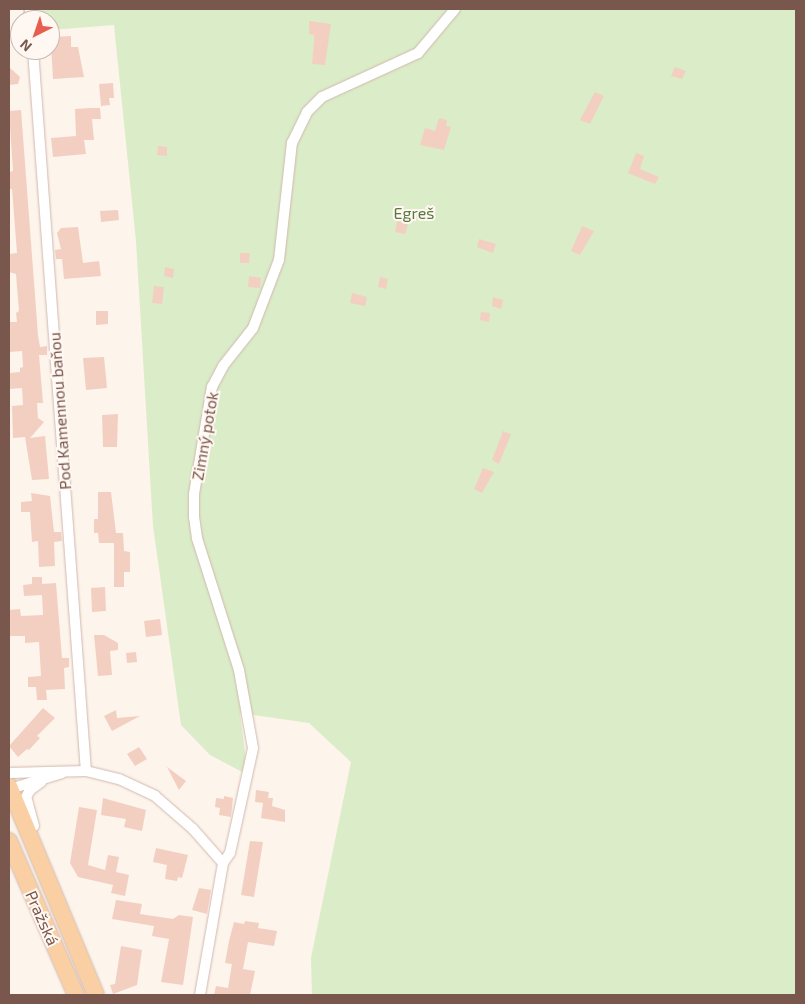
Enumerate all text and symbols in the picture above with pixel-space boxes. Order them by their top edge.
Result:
north arrow [10,10,60,60]
text: N [16,36,35,56]
park label: Egreš [394,203,434,223]
street label: Pod Kamennou baňou [45,332,75,490]
street label: Zimný potok [188,390,222,482]
street label: Pražská [21,888,63,948]

